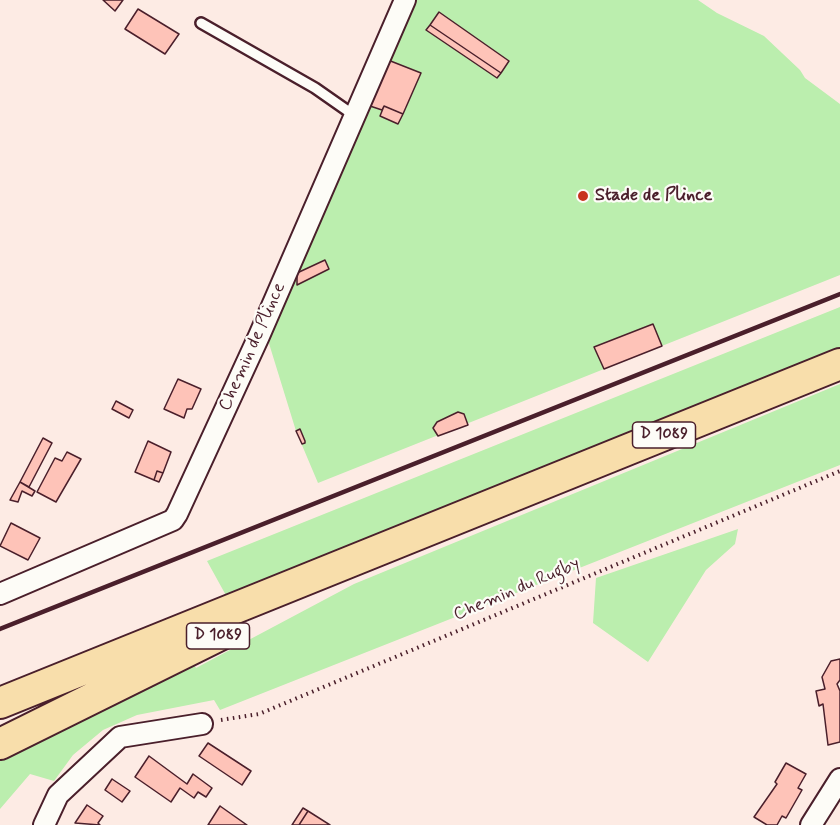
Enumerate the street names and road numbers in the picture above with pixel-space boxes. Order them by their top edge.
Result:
street label: Chemin de Plince [215,280,291,414]
road number: D 1089 [632,422,696,448]
street label: Chemin du Rugby [451,554,583,626]
road number: D 1089 [186,623,250,649]

